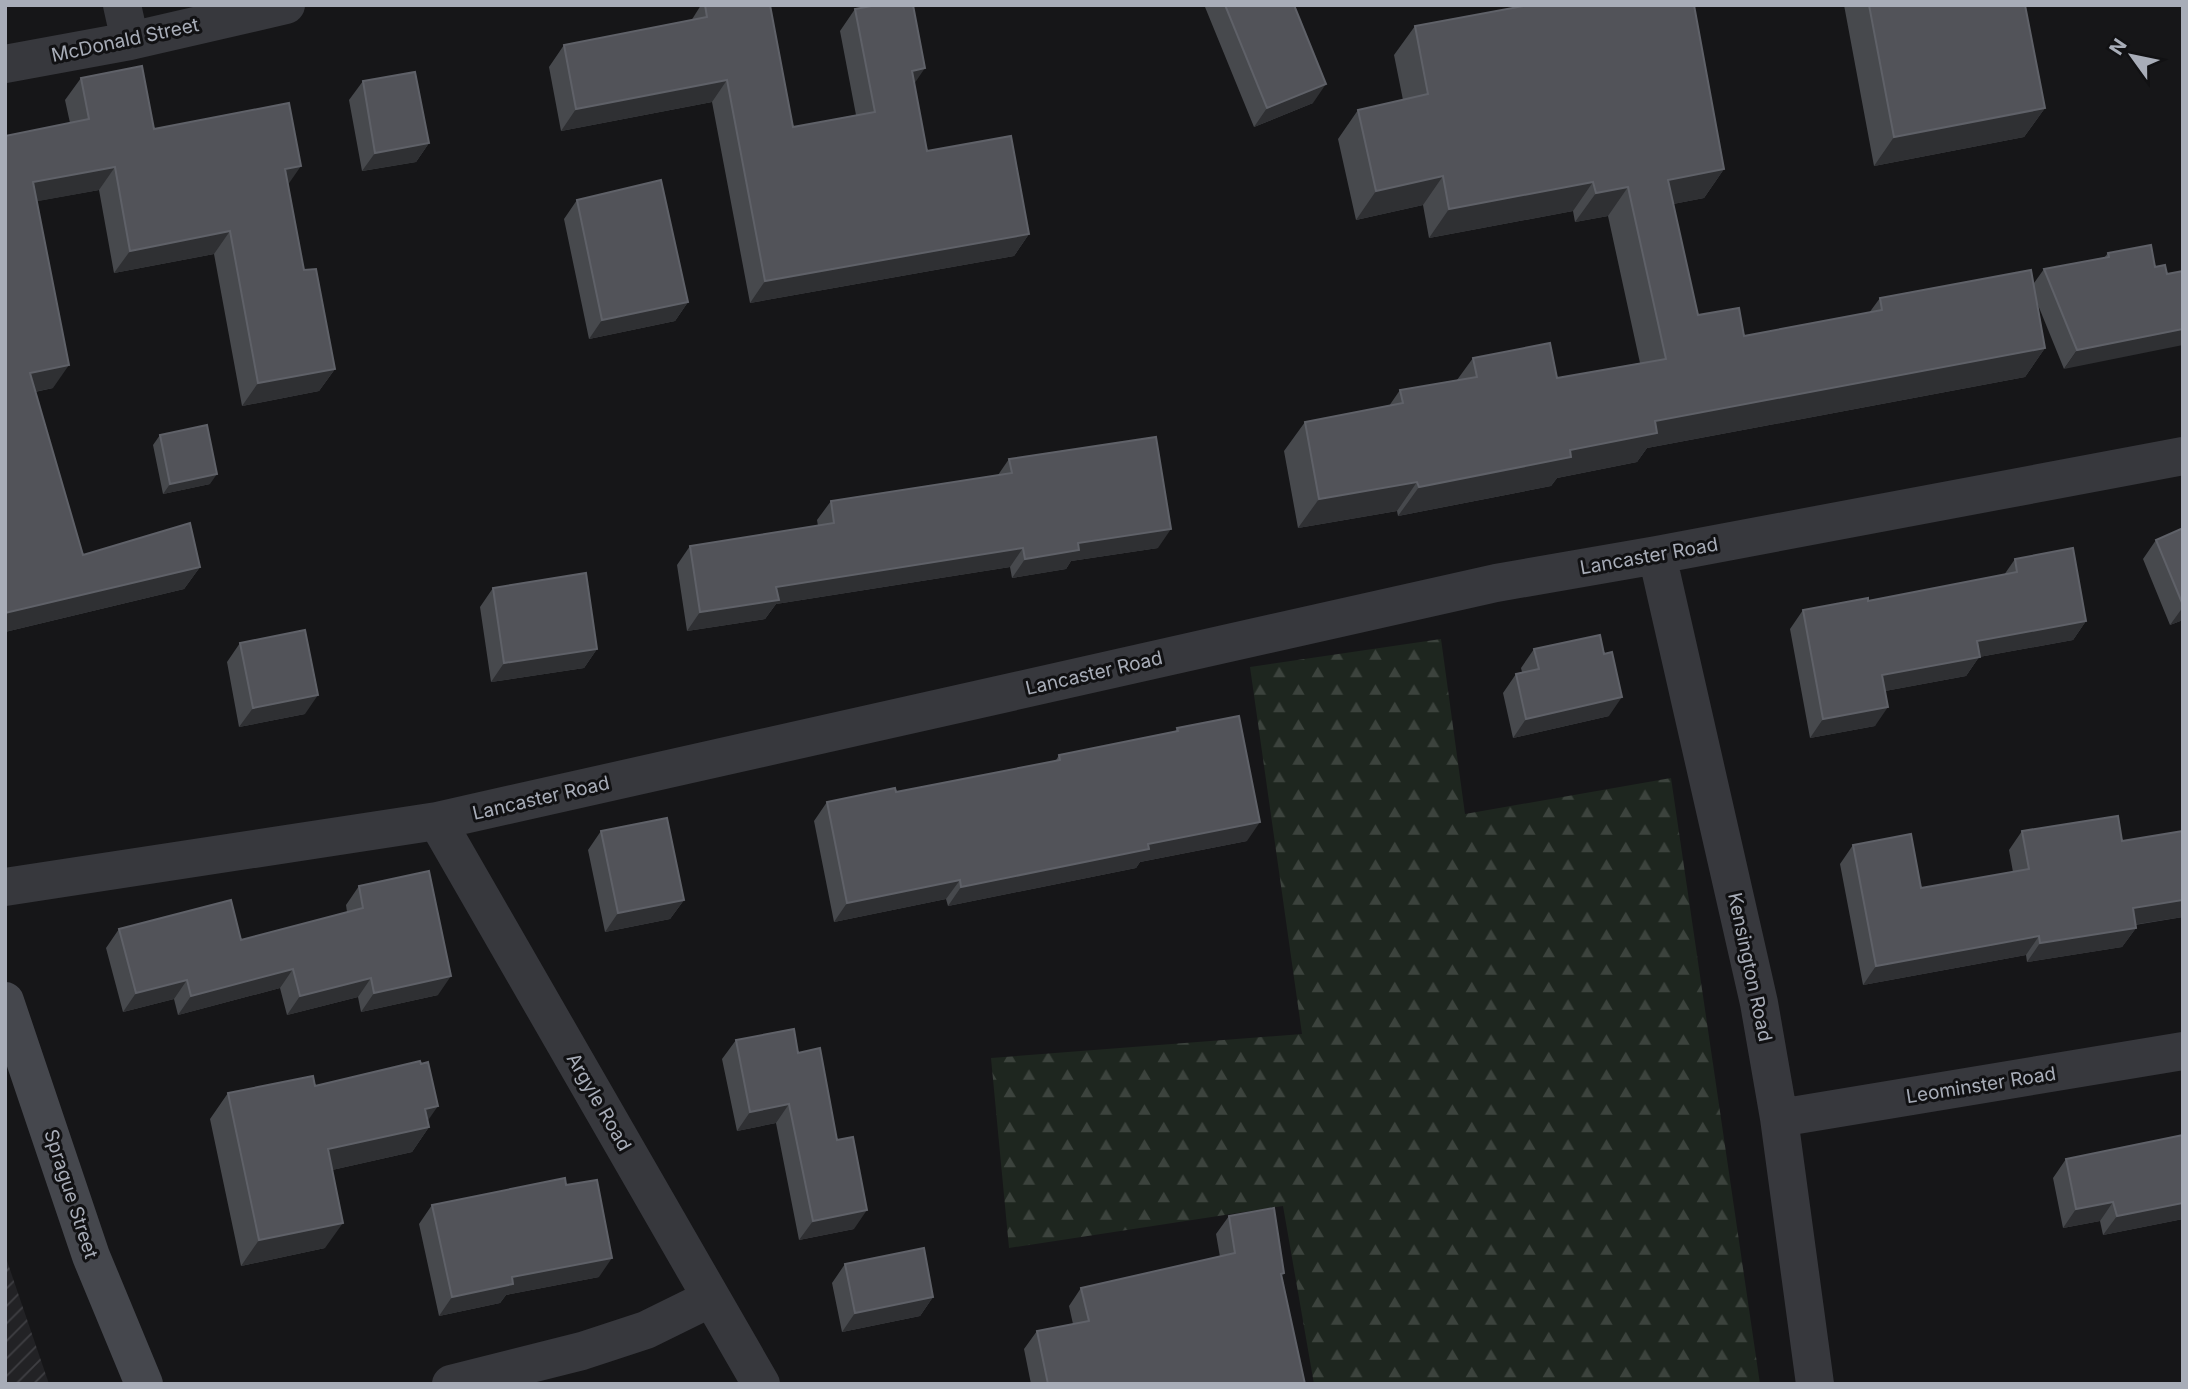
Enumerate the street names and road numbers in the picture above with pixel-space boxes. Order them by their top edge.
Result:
street label: McDonald Street [49,13,201,67]
street label: Lancaster Road [1578,533,1720,579]
street label: Lancaster Road [1023,646,1165,700]
street label: Lancaster Road [470,771,612,825]
street label: Kensington Road [1723,890,1777,1044]
street label: Argyle Road [562,1049,636,1155]
street label: Leominster Road [1905,1062,2057,1108]
street label: Sprague Street [39,1126,103,1262]

